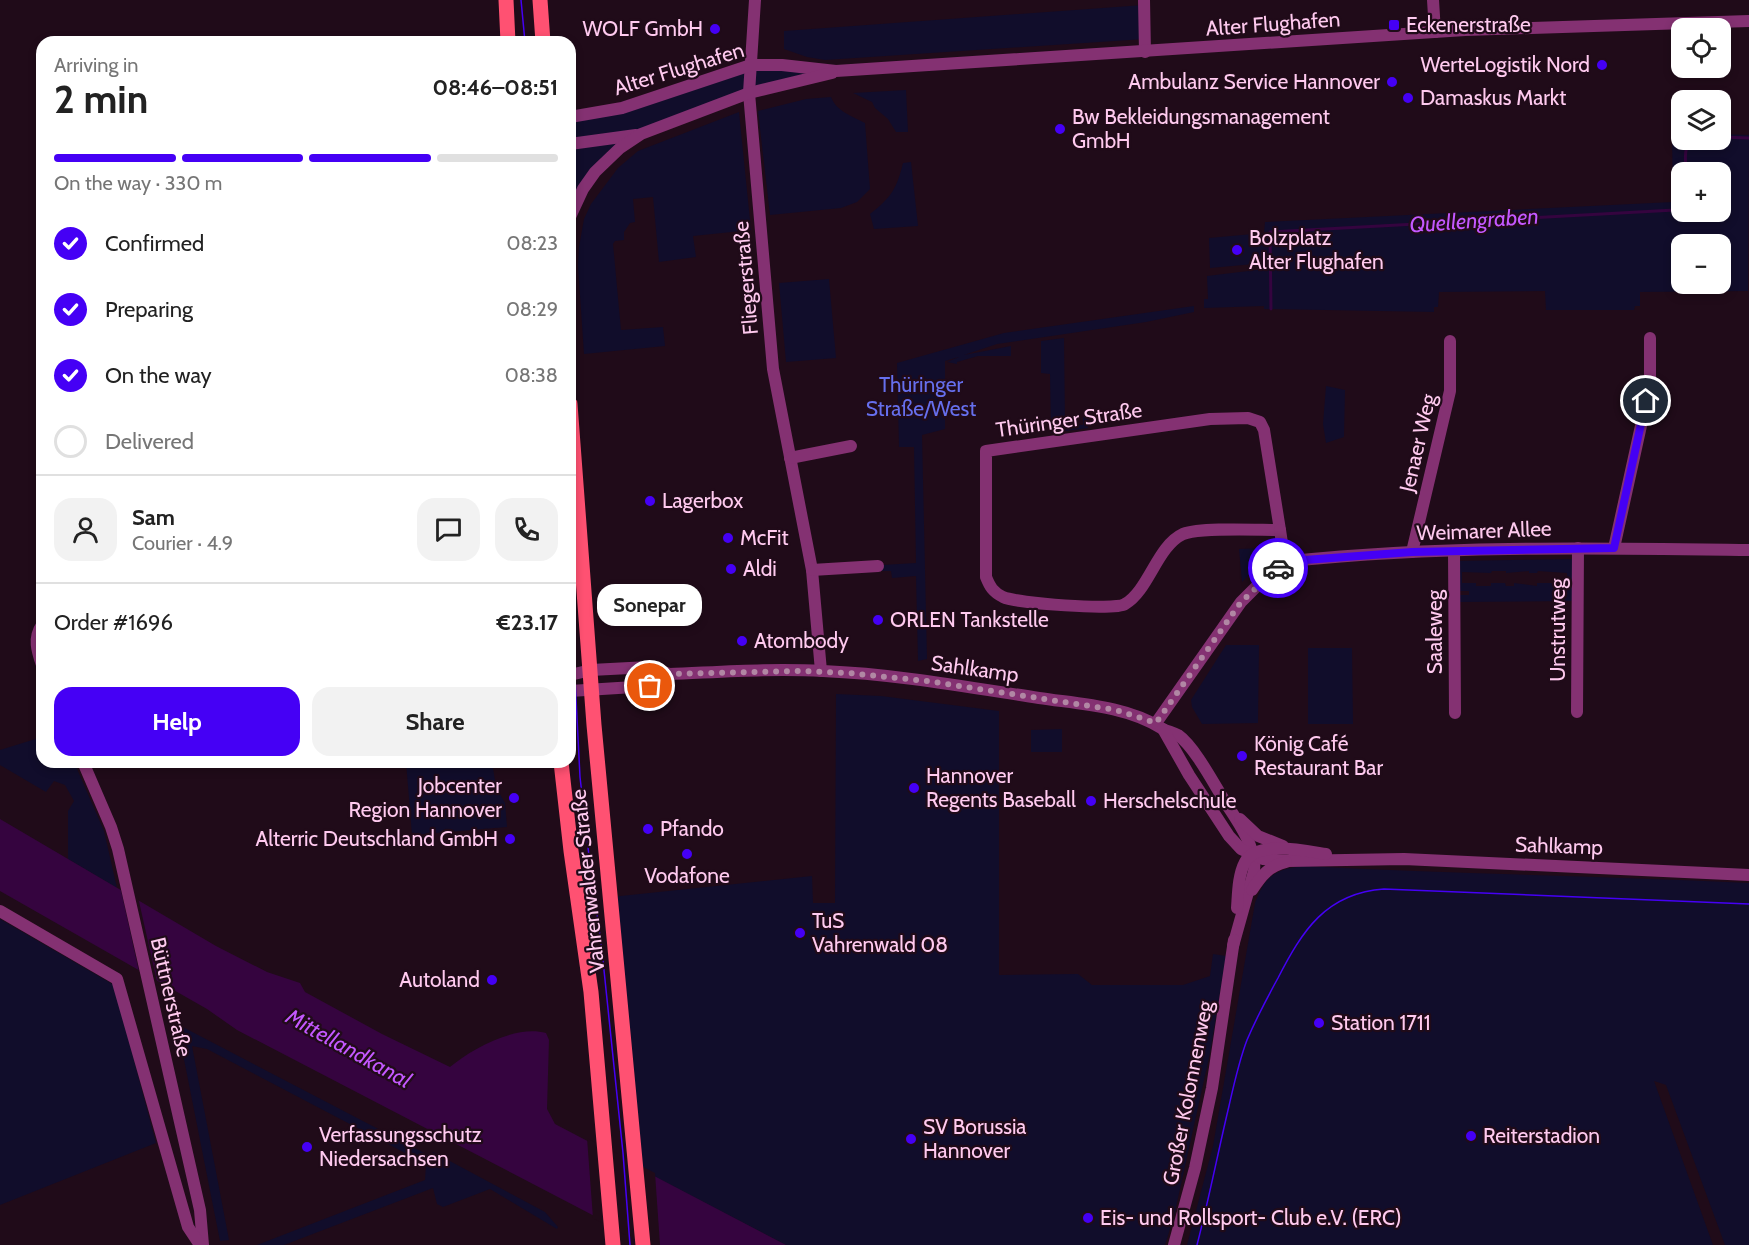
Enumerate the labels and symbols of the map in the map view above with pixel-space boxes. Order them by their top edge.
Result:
street label: Alter Flughafen [1205,6,1341,41]
place label: Eckenerstraße [1406,12,1531,37]
place label: WOLF GmbH [582,16,703,41]
marker: Eckenerstraße [1387,18,1401,32]
marker: WOLF GmbH [708,22,722,36]
street label: Alter Flughafen [611,37,747,100]
place label: WerteLogistik Nord [1421,52,1590,77]
marker: WerteLogistik Nord [1595,58,1609,72]
place label: Ambulanz Service Hannover [1128,69,1380,94]
marker: Ambulanz Service Hannover [1385,75,1399,89]
place label: Damaskus Markt [1420,85,1566,110]
marker: Damaskus Markt [1401,91,1415,105]
place label: Bw Bekleidungsmanagement GmbH [1072,104,1330,153]
marker: Bw Bekleidungsmanagement GmbH [1053,122,1067,136]
water label: Quellengraben [1409,203,1540,238]
street label: Fliegerstraße [728,220,763,336]
place label: Bolzplatz Alter Flughafen [1249,225,1384,274]
marker: Bolzplatz Alter Flughafen [1230,243,1244,257]
park label: Thüringer Straße/West [866,372,976,421]
pin [1620,375,1671,426]
street label: Jenaer Weg [1394,391,1441,495]
street label: Thüringer Straße [994,397,1144,442]
place label: Lagerbox [662,488,743,513]
marker: Lagerbox [643,494,657,508]
street label: Weimarer Allee [1416,516,1552,545]
place label: McFit [740,525,789,550]
marker: McFit [721,531,735,545]
courier [1248,538,1308,598]
place label: Aldi [743,556,777,581]
marker: Aldi [724,562,738,576]
street label: Unstrutweg [1545,578,1570,682]
callout: Sonepar [598,584,702,626]
street label: Saaleweg [1422,589,1447,674]
place label: ORLEN Tankstelle [890,607,1049,632]
marker: ORLEN Tankstelle [871,613,885,627]
place label: Atombody [754,628,849,653]
marker: Atombody [735,634,749,648]
street label: Sahlkamp [930,650,1020,687]
pin [624,660,675,711]
place label: König Café Restaurant Bar [1254,731,1383,780]
marker: König Café Restaurant Bar [1235,749,1249,763]
place label: Hannover Regents Baseball [926,763,1076,812]
place label: Jobcenter Region Hannover [349,773,502,822]
marker: Hannover Regents Baseball [907,781,921,795]
street label: Vahrenwalder Straße [565,788,610,974]
place label: Herschelschule [1103,788,1237,813]
marker: Jobcenter Region Hannover [507,791,521,805]
marker: Herschelschule [1084,794,1098,808]
place label: Pfando [660,816,724,841]
marker: Pfando [641,822,655,836]
place label: Alterric Deutschland GmbH [255,826,498,851]
street label: Sahlkamp [1515,831,1604,860]
marker: Alterric Deutschland GmbH [503,832,517,846]
marker: Vodafone [680,847,694,861]
place label: Vodafone [644,863,730,888]
place label: TuS Vahrenwald 08 [812,908,948,957]
marker: TuS Vahrenwald 08 [793,926,807,940]
street label: Büttnerstraße [146,935,197,1059]
place label: Autoland [399,967,480,992]
marker: Autoland [485,973,499,987]
street label: Großer Kolonnenweg [1157,998,1218,1187]
water label: Mittellandkanal [281,1002,417,1094]
place label: Station 1711 [1331,1010,1431,1035]
marker: Station 1711 [1312,1016,1326,1030]
place label: SV Borussia Hannover [923,1114,1026,1163]
place label: Verfassungsschutz Niedersachsen [319,1122,482,1171]
place label: Reiterstadion [1483,1123,1600,1148]
marker: Reiterstadion [1464,1129,1478,1143]
marker: SV Borussia Hannover [904,1132,918,1146]
marker: Verfassungsschutz Niedersachsen [300,1140,314,1154]
place label: Eis- und Rollsport- Club e.V. (ERC) [1100,1205,1402,1230]
marker: Eis- und Rollsport- Club e.V. (ERC) [1081,1211,1095,1225]

